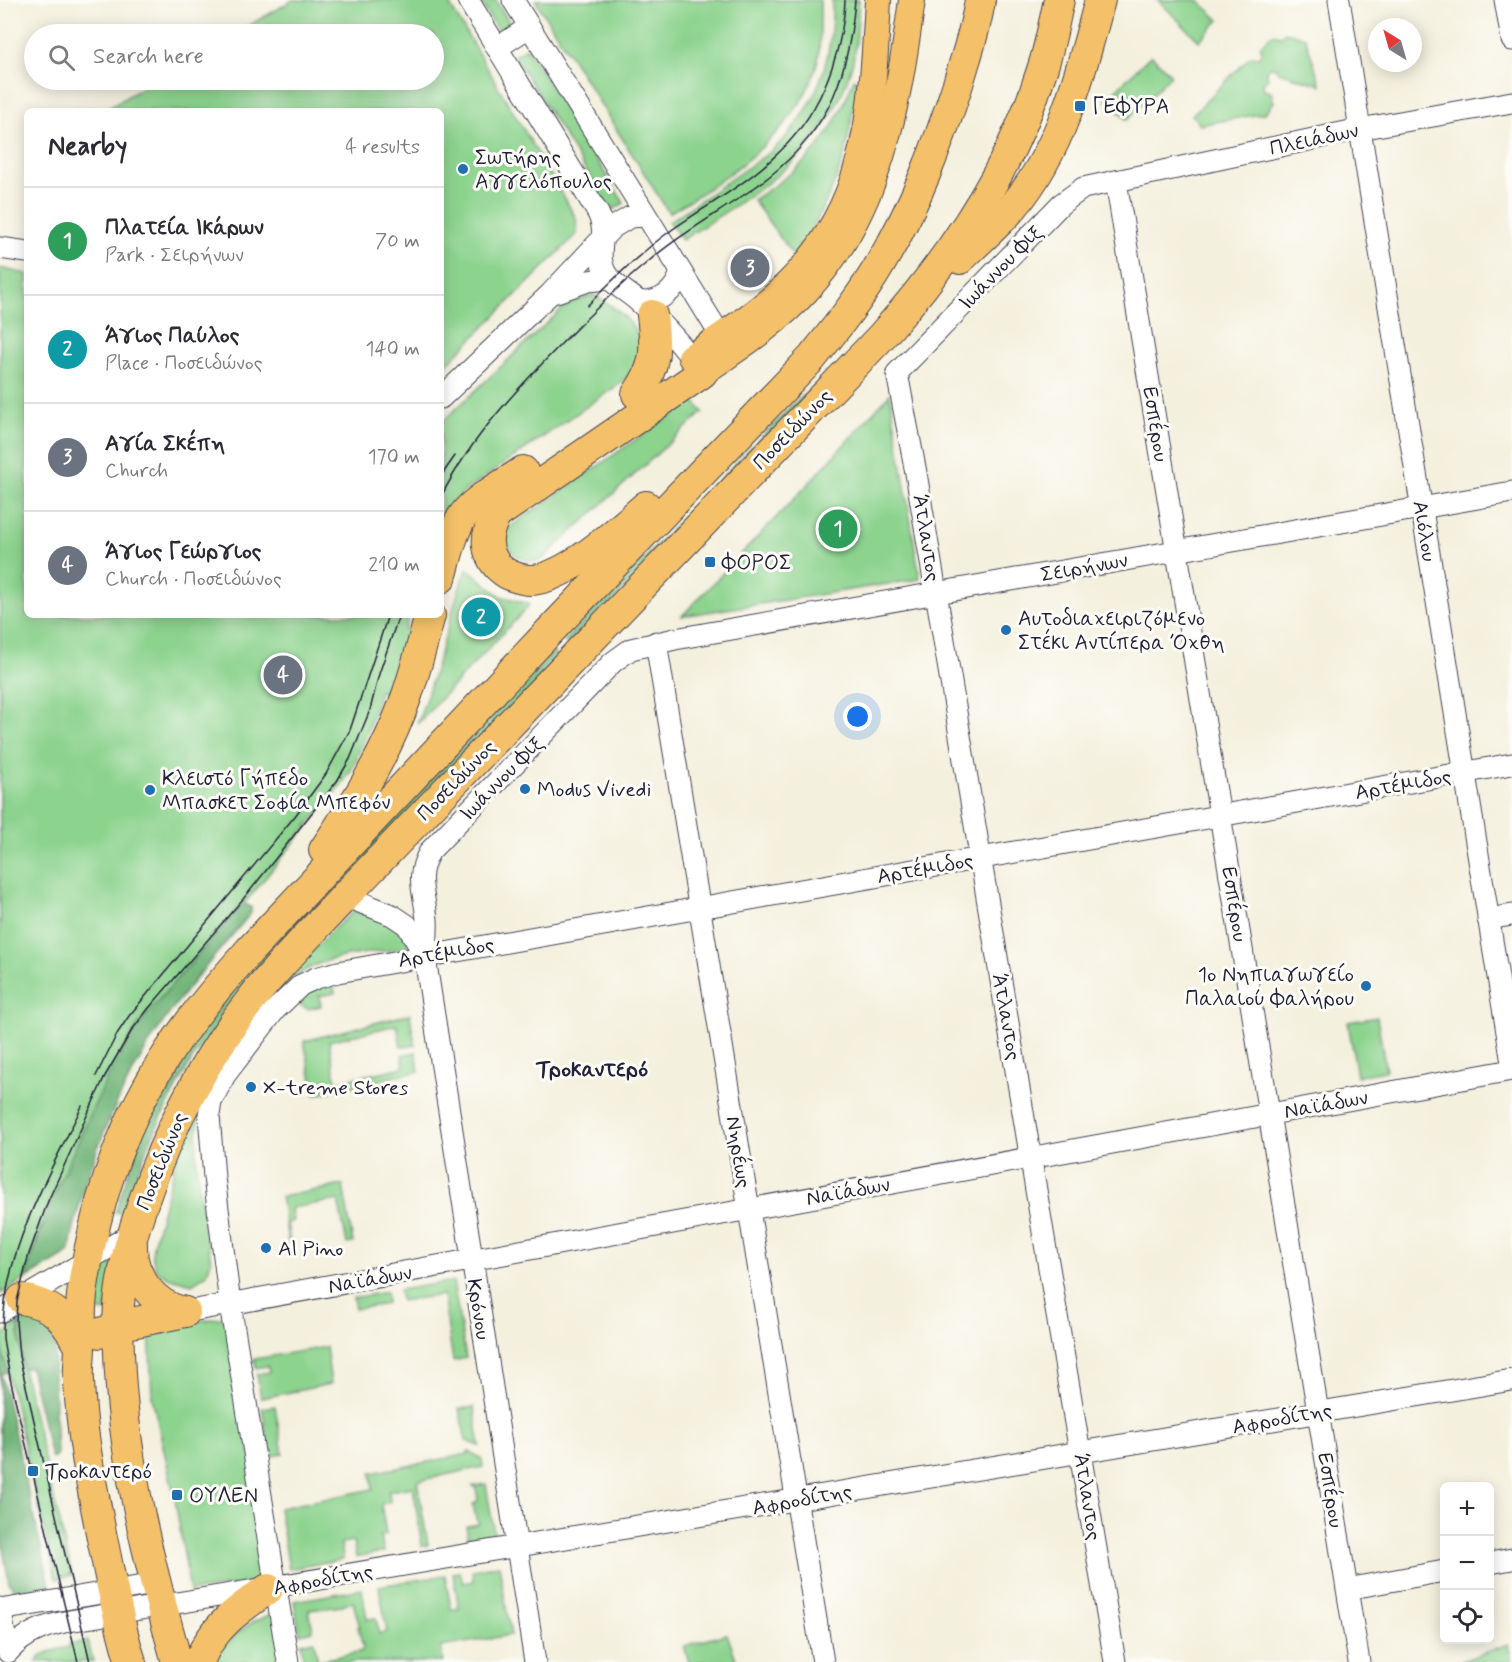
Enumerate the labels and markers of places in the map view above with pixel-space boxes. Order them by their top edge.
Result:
place label: ΓΕΦΥΡΑ [1092,93,1169,121]
marker: ΓΕΦΥΡΑ [1073,99,1087,113]
place label: Σωτήρης Αγγελόπουλος [475,144,612,196]
marker: Σωτήρης Αγγελόπουλος [456,162,470,176]
pin: 3 [730,246,770,290]
pin: 1 [818,506,858,552]
place label: ΦΟΡΟΣ [721,549,792,577]
marker: ΦΟΡΟΣ [703,555,717,569]
pin: 2 [462,594,500,640]
place label: Αυτοδιαχειριζόμενο Στέκι Αντίπερα Όχθη [1018,605,1225,657]
marker: Αυτοδιαχειριζόμενο Στέκι Αντίπερα Όχθη [999,623,1013,637]
pin: 4 [264,652,302,698]
place label: Κλειστό Γήπεδο Μπασκετ Σοφία Μπεφόν [162,765,391,817]
place label: Modus Vivedi [537,776,651,804]
marker: Modus Vivedi [518,782,532,796]
marker: Κλειστό Γήπεδο Μπασκετ Σοφία Μπεφόν [143,783,157,797]
place label: 1ο Νηπιαγωγείο Παλαιού Φαλήρου [1185,961,1354,1013]
marker: 1ο Νηπιαγωγείο Παλαιού Φαλήρου [1359,979,1373,993]
place label: X-treme Stores [263,1074,408,1102]
marker: X-treme Stores [244,1080,258,1094]
place label: Al Pino [278,1235,343,1263]
marker: Al Pino [259,1241,273,1255]
place label: Τροκαντερό [45,1458,152,1486]
marker: Τροκαντερό [26,1464,40,1478]
place label: ΟΥΛΕΝ [189,1482,258,1510]
marker: ΟΥΛΕΝ [170,1488,184,1502]

